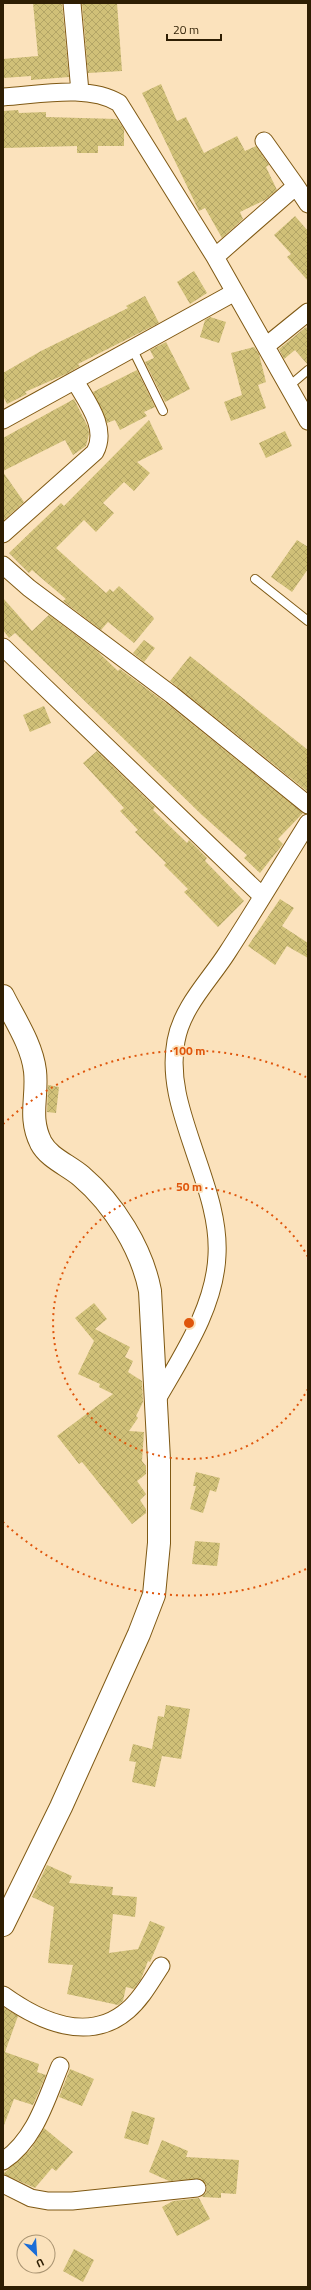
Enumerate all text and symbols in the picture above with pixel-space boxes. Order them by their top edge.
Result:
scale bar [167,16,221,42]
text: 20 m [173,20,199,39]
text: 100 m [173,1041,205,1060]
text: 50 m [176,1177,202,1196]
centre of rings [182,1316,196,1330]
north arrow [16,2234,56,2274]
text: U [34,2254,47,2272]

